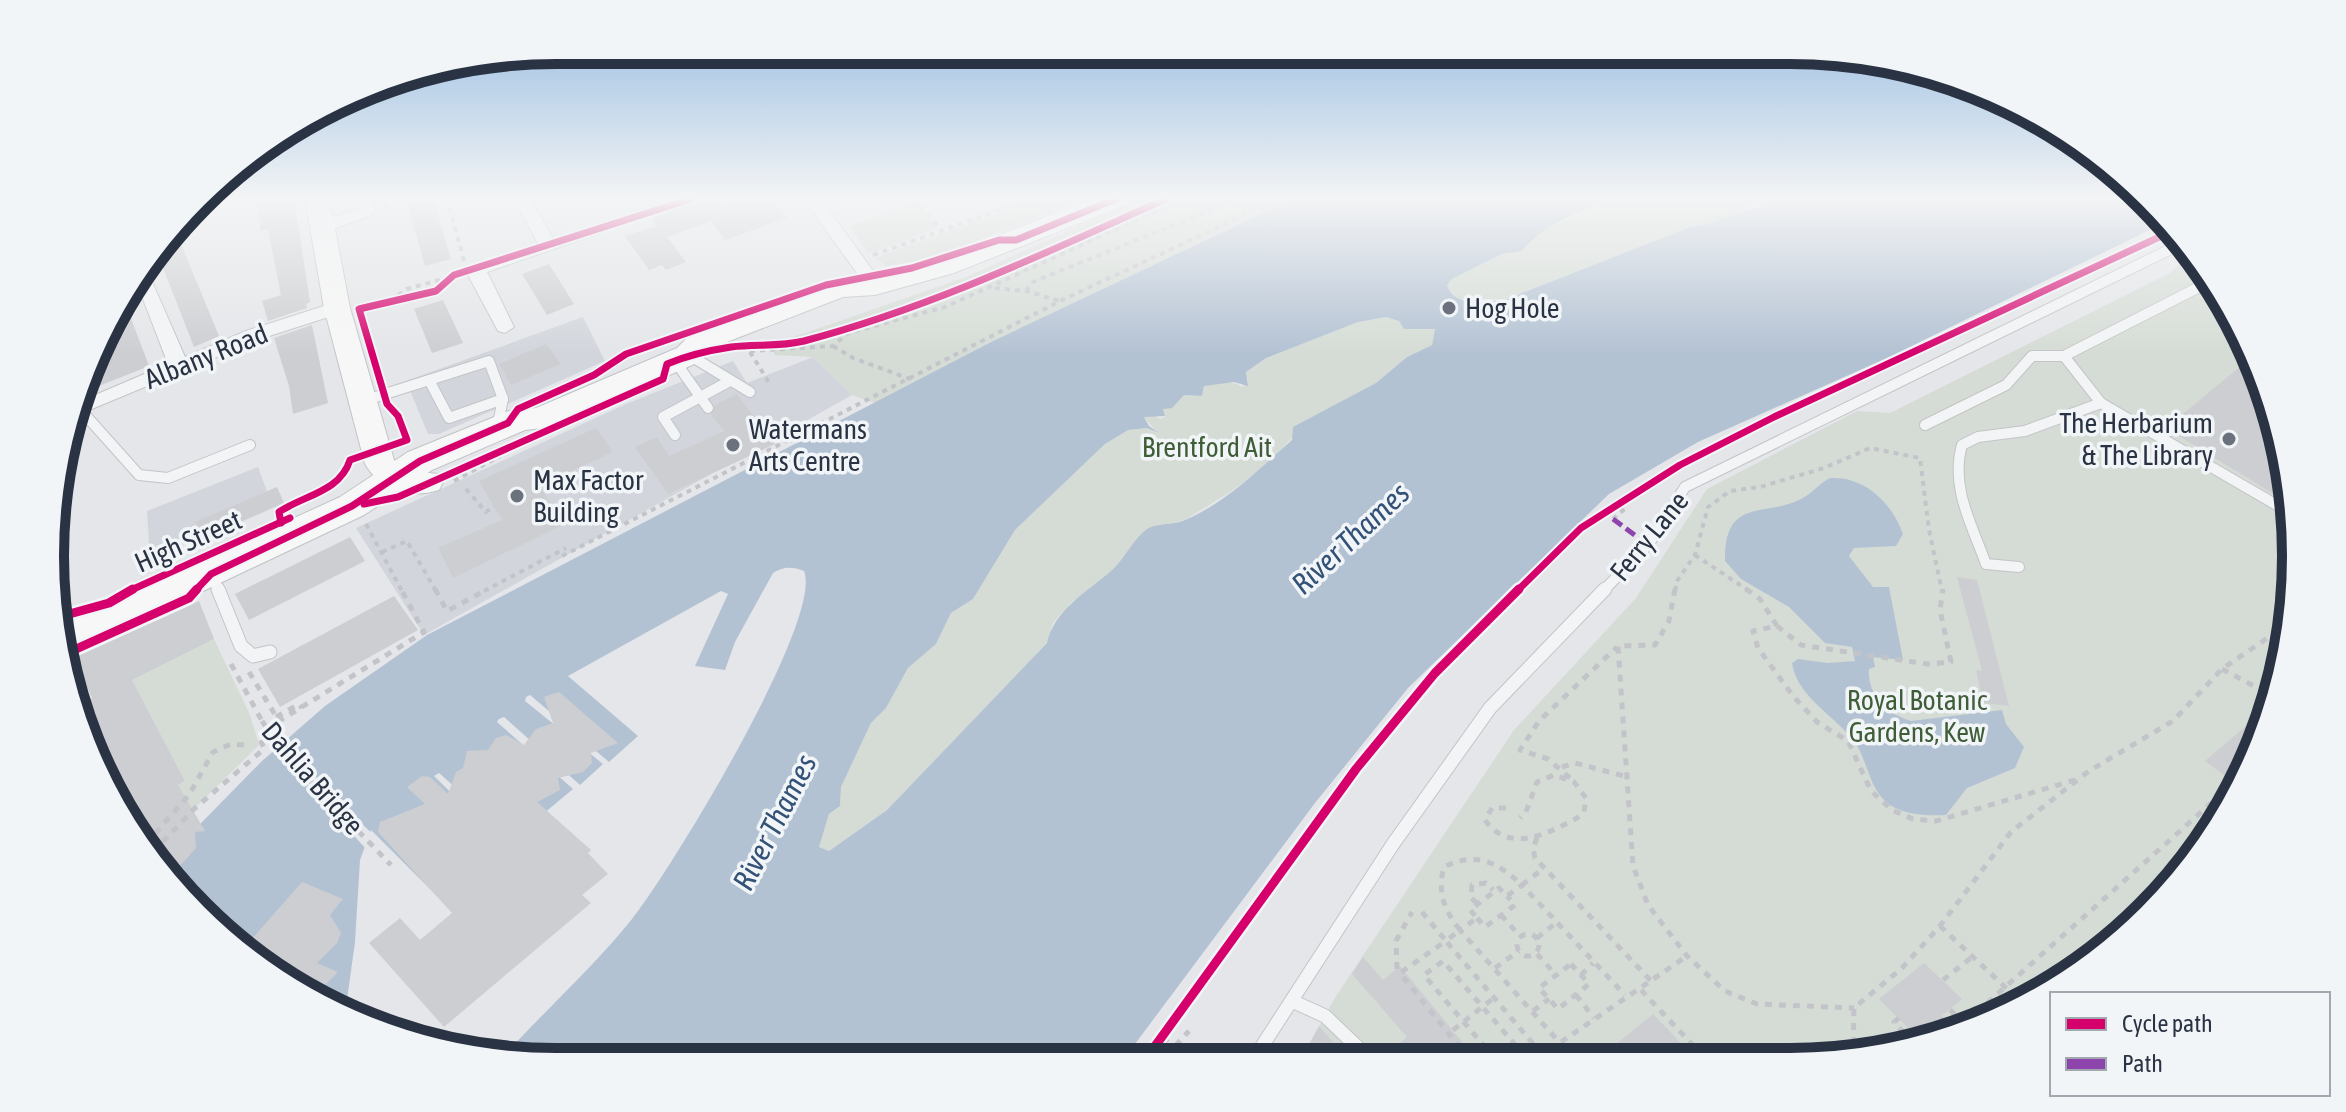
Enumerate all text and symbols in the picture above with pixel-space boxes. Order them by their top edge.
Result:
place label: Hog Hole [1465,292,1560,324]
marker: Hog Hole [1440,299,1458,317]
street label: Albany Road [140,317,272,395]
place label: The Herbarium & The Library [2059,407,2213,471]
place label: Watermans Arts Centre [749,413,867,477]
marker: The Herbarium & The Library [2220,430,2238,448]
park label: Brentford Ait [1142,431,1272,463]
marker: Watermans Arts Centre [724,436,742,454]
place label: Max Factor Building [533,464,644,528]
water label: River Thames [1284,475,1416,601]
street label: Ferry Lane [1603,485,1695,587]
marker: Max Factor Building [508,487,526,505]
street label: High Street [130,503,246,579]
park label: Royal Botanic Gardens, Kew [1847,684,1988,748]
street label: Dahlia Bridge [256,715,370,841]
water label: River Thames [725,749,823,895]
legend [2050,992,2330,1096]
text: Cycle path [2122,1010,2213,1037]
text: Path [2122,1050,2163,1077]

